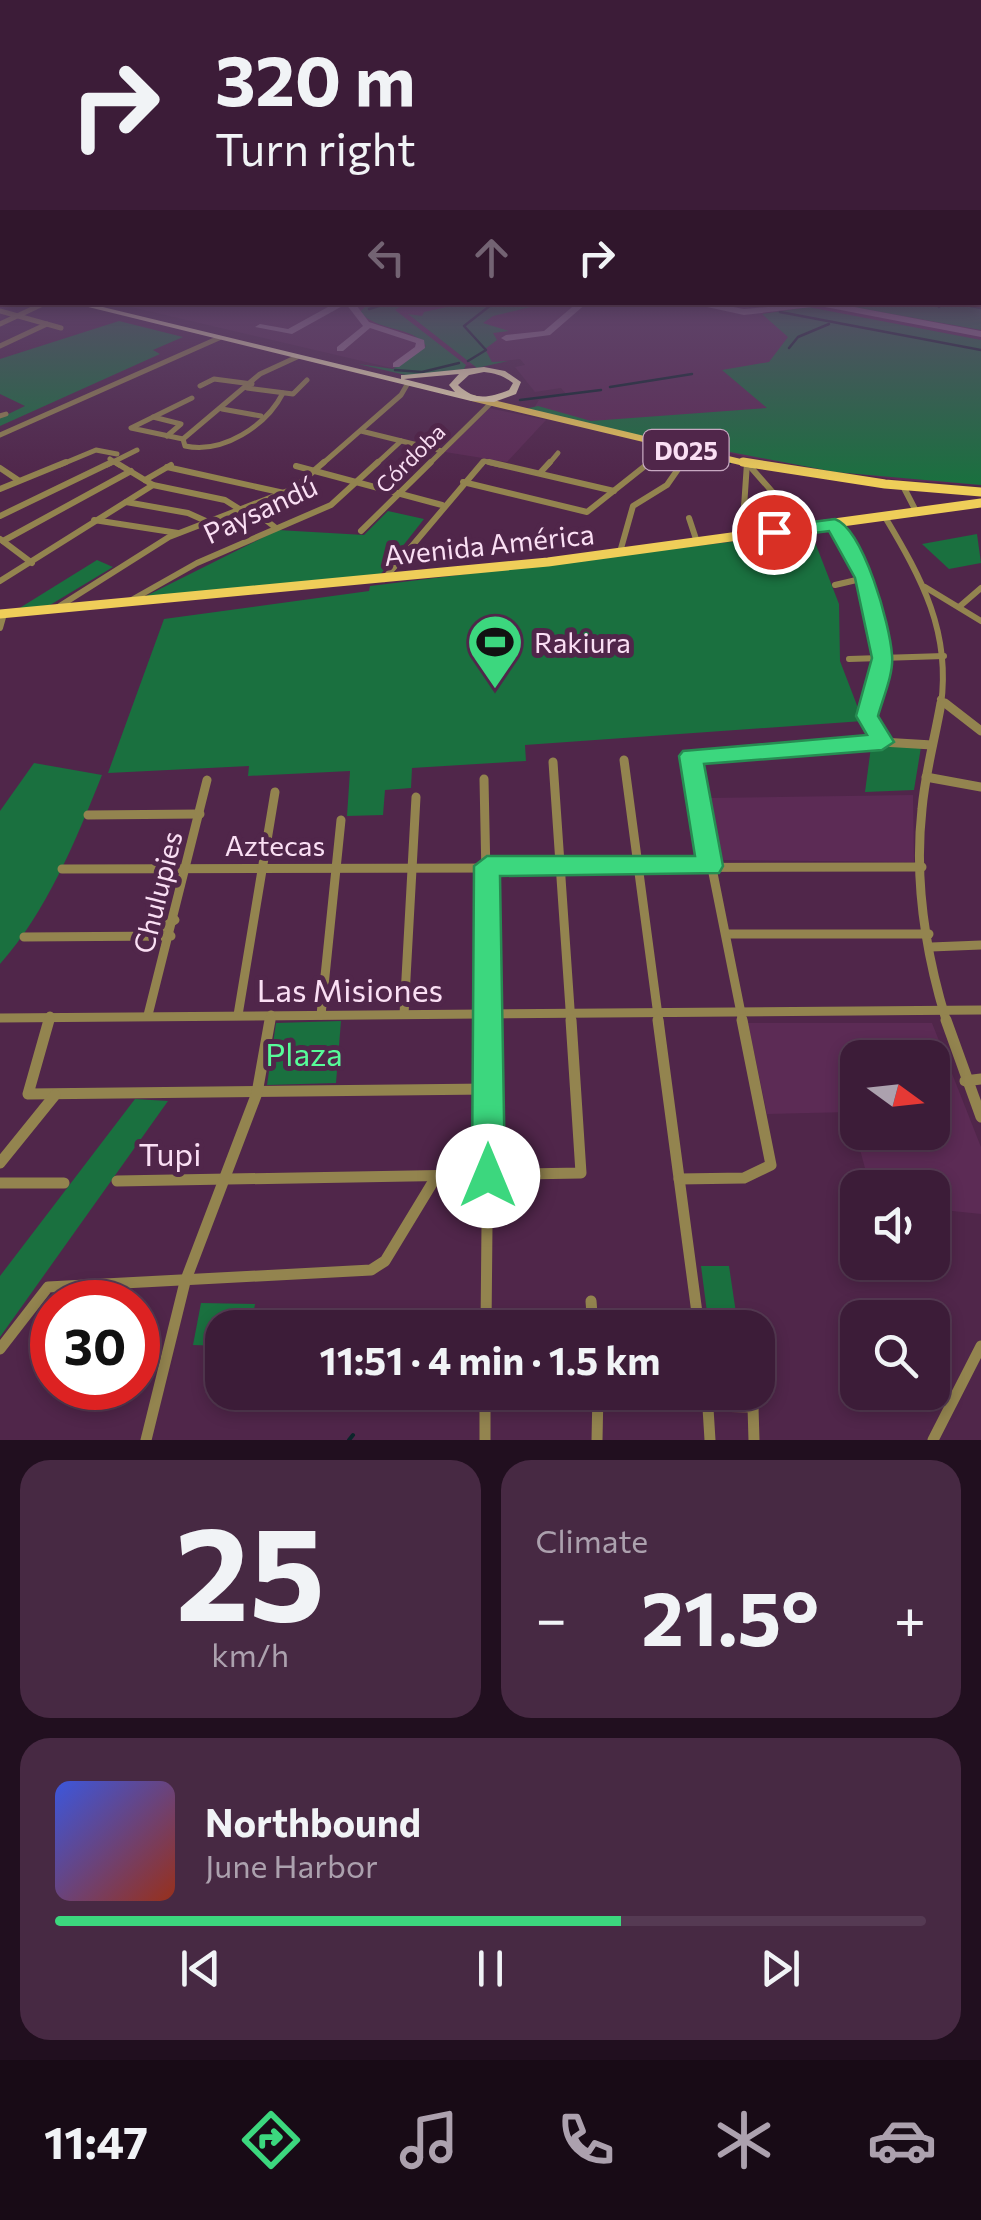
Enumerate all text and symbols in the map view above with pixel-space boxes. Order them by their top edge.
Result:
text: 320 m [215,35,416,120]
icon: right [50,40,180,170]
text: Turn right [215,120,416,175]
icon: left [359,230,414,285]
icon: ahead [464,230,519,285]
icon: right [569,230,624,285]
street label: Córdoba [370,418,450,498]
road number: D025 [644,430,728,470]
street label: Paysandú [198,468,322,550]
pin [732,490,817,575]
icon: arrive [747,505,802,560]
street label: Avenida América [382,516,596,572]
sports icon: Rakiura [465,612,525,691]
place label: Rakiura [534,625,631,659]
street label: Chulupies [125,827,189,957]
street label: Aztecas [225,828,325,862]
street label: Las Misiones [257,969,443,1009]
park label: Plaza [265,1033,343,1073]
north arrow [840,1040,950,1150]
map controls [840,1040,950,1410]
position arrow [436,1124,540,1228]
street label: Tupi [139,1133,201,1173]
button: sound [840,1170,950,1280]
speed limit sign: 30 [30,1280,160,1410]
button: search [840,1300,950,1410]
text: 11:51 · 4 min · 1.5 km [320,1336,660,1383]
text: 25 [175,1489,325,1648]
text: Climate [536,1520,648,1560]
text: 21.5° [641,1570,819,1661]
text: − [536,1583,567,1650]
text: + [894,1583,926,1650]
text: km/h [211,1634,289,1674]
text: Northbound [205,1798,421,1845]
text: June Harbor [205,1845,378,1885]
icon: previous [173,1941,228,1996]
icon: pause [463,1941,518,1996]
icon: next [753,1941,808,1996]
icon: directions [236,2105,306,2175]
icon: music [394,2105,464,2175]
icon: phone [551,2105,621,2175]
icon: climate [709,2105,779,2175]
icon: car [867,2105,937,2175]
text: 11:47 [44,2113,148,2168]

